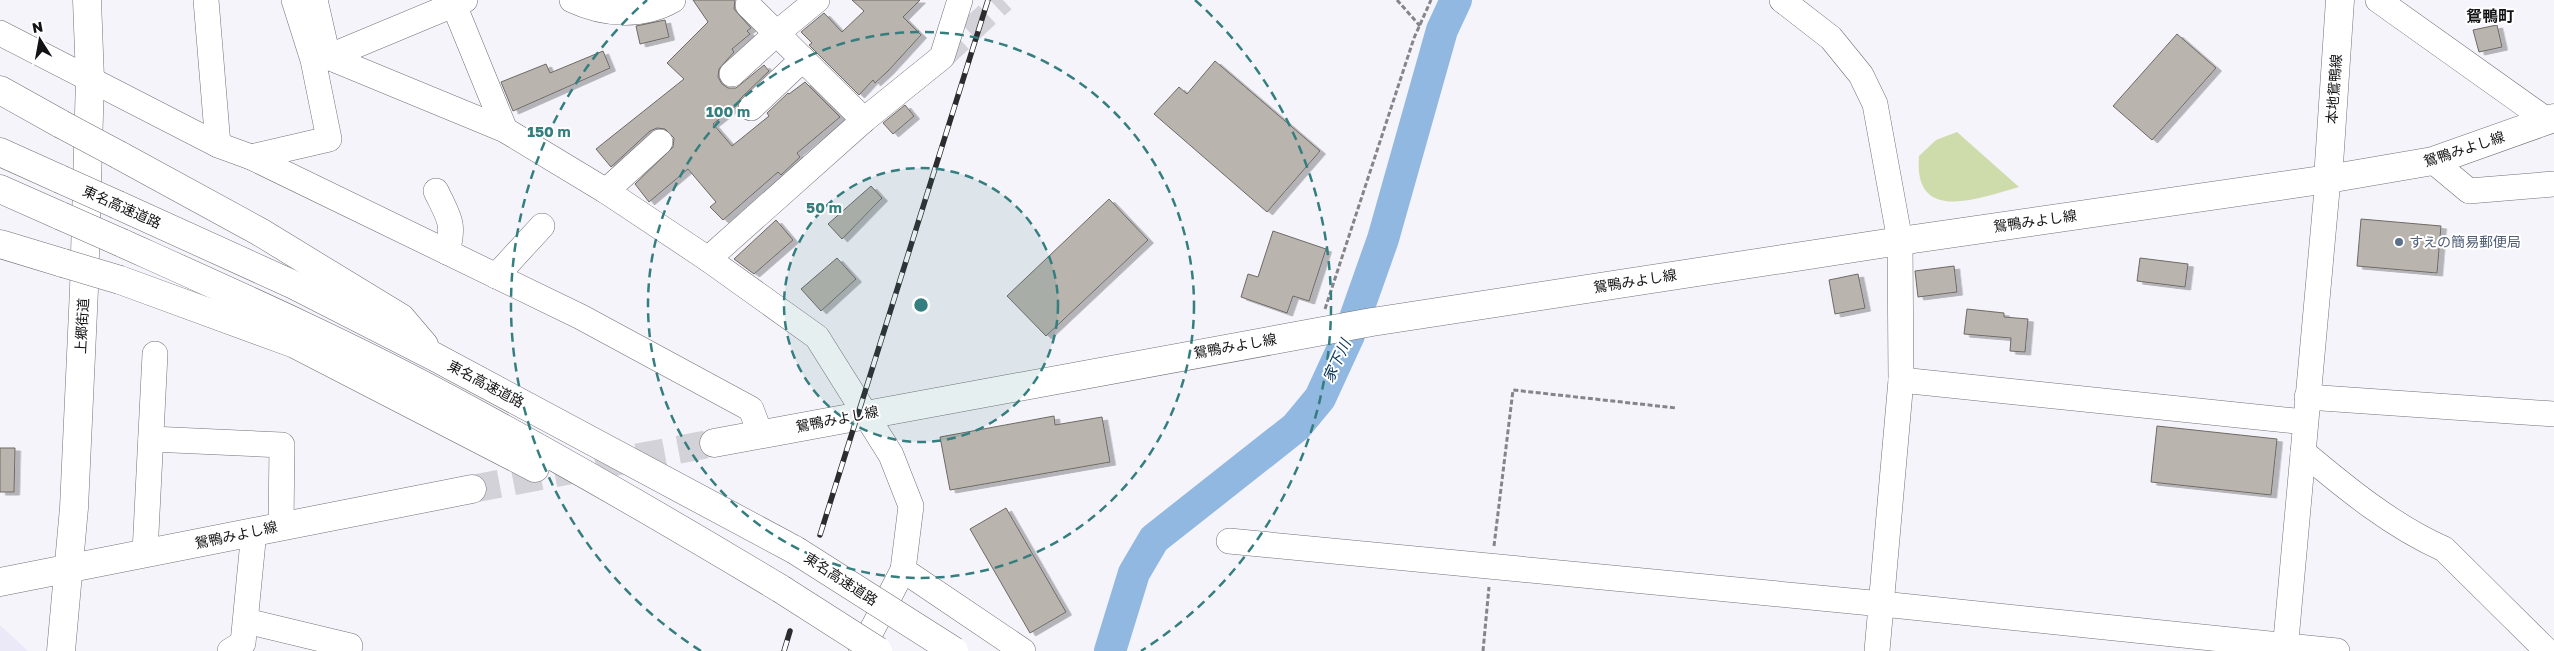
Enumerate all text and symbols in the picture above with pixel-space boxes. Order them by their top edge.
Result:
district label: 鴛鴨町 [2466,6,2514,26]
north arrow [15,15,65,65]
text: N [31,17,44,36]
street label: 本地鴛鴨線 [2323,53,2344,124]
text: 100 m [706,102,750,120]
text: 150 m [527,122,571,140]
street label: 鴛鴨みよし線 [2421,127,2506,170]
street label: 東名高速道路 [80,182,164,231]
text: 50 m [806,198,842,216]
street label: 鴛鴨みよし線 [1992,206,2078,235]
place label: すえの簡易郵便局 [2409,233,2521,250]
marker: すえの簡易郵便局 [2393,236,2405,248]
street label: 鴛鴨みよし線 [1592,266,1678,295]
centre of rings [912,296,930,314]
street label: 上郷街道 [72,298,91,354]
street label: 鴛鴨みよし線 [1192,330,1278,361]
water label: 家下川 [1318,335,1355,385]
street label: 東名高速道路 [445,356,527,411]
street label: 鴛鴨みよし線 [794,402,880,435]
street label: 鴛鴨みよし線 [193,517,279,552]
street label: 東名高速道路 [801,549,881,609]

